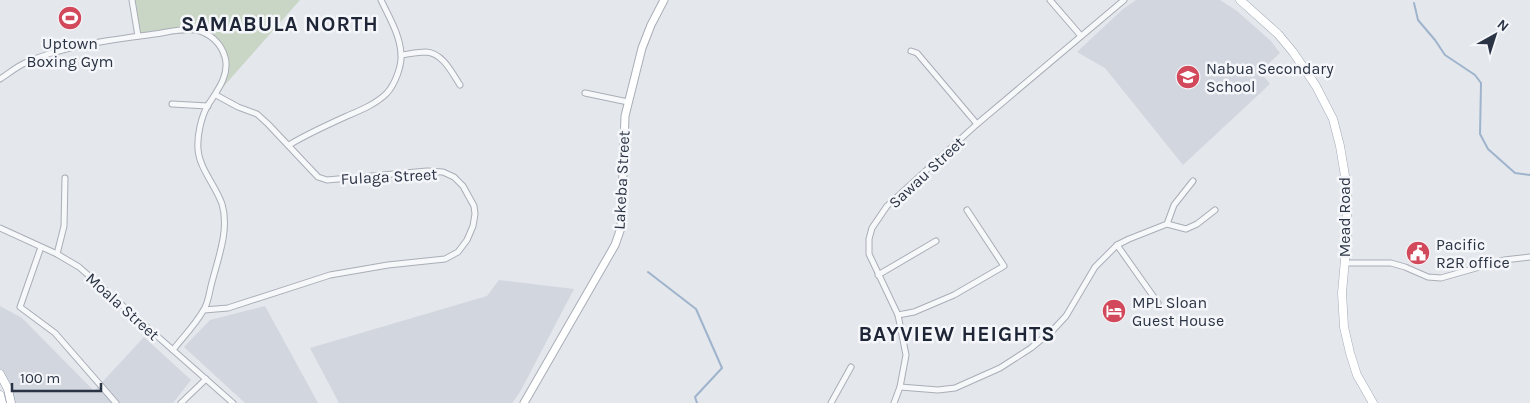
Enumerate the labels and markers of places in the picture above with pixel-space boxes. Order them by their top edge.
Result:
sports icon: Uptown Boxing Gym [57,5,83,31]
place label: Uptown Boxing Gym [27,34,113,71]
place label: Nabua Secondary School [1206,59,1334,96]
school or university icon: Nabua Secondary School [1175,64,1201,90]
place label: Pacific R2R office [1436,235,1510,272]
public building icon: Pacific R2R office [1405,240,1431,266]
place label: MPL Sloan Guest House [1132,293,1224,330]
hotel icon: MPL Sloan Guest House [1101,298,1127,324]

